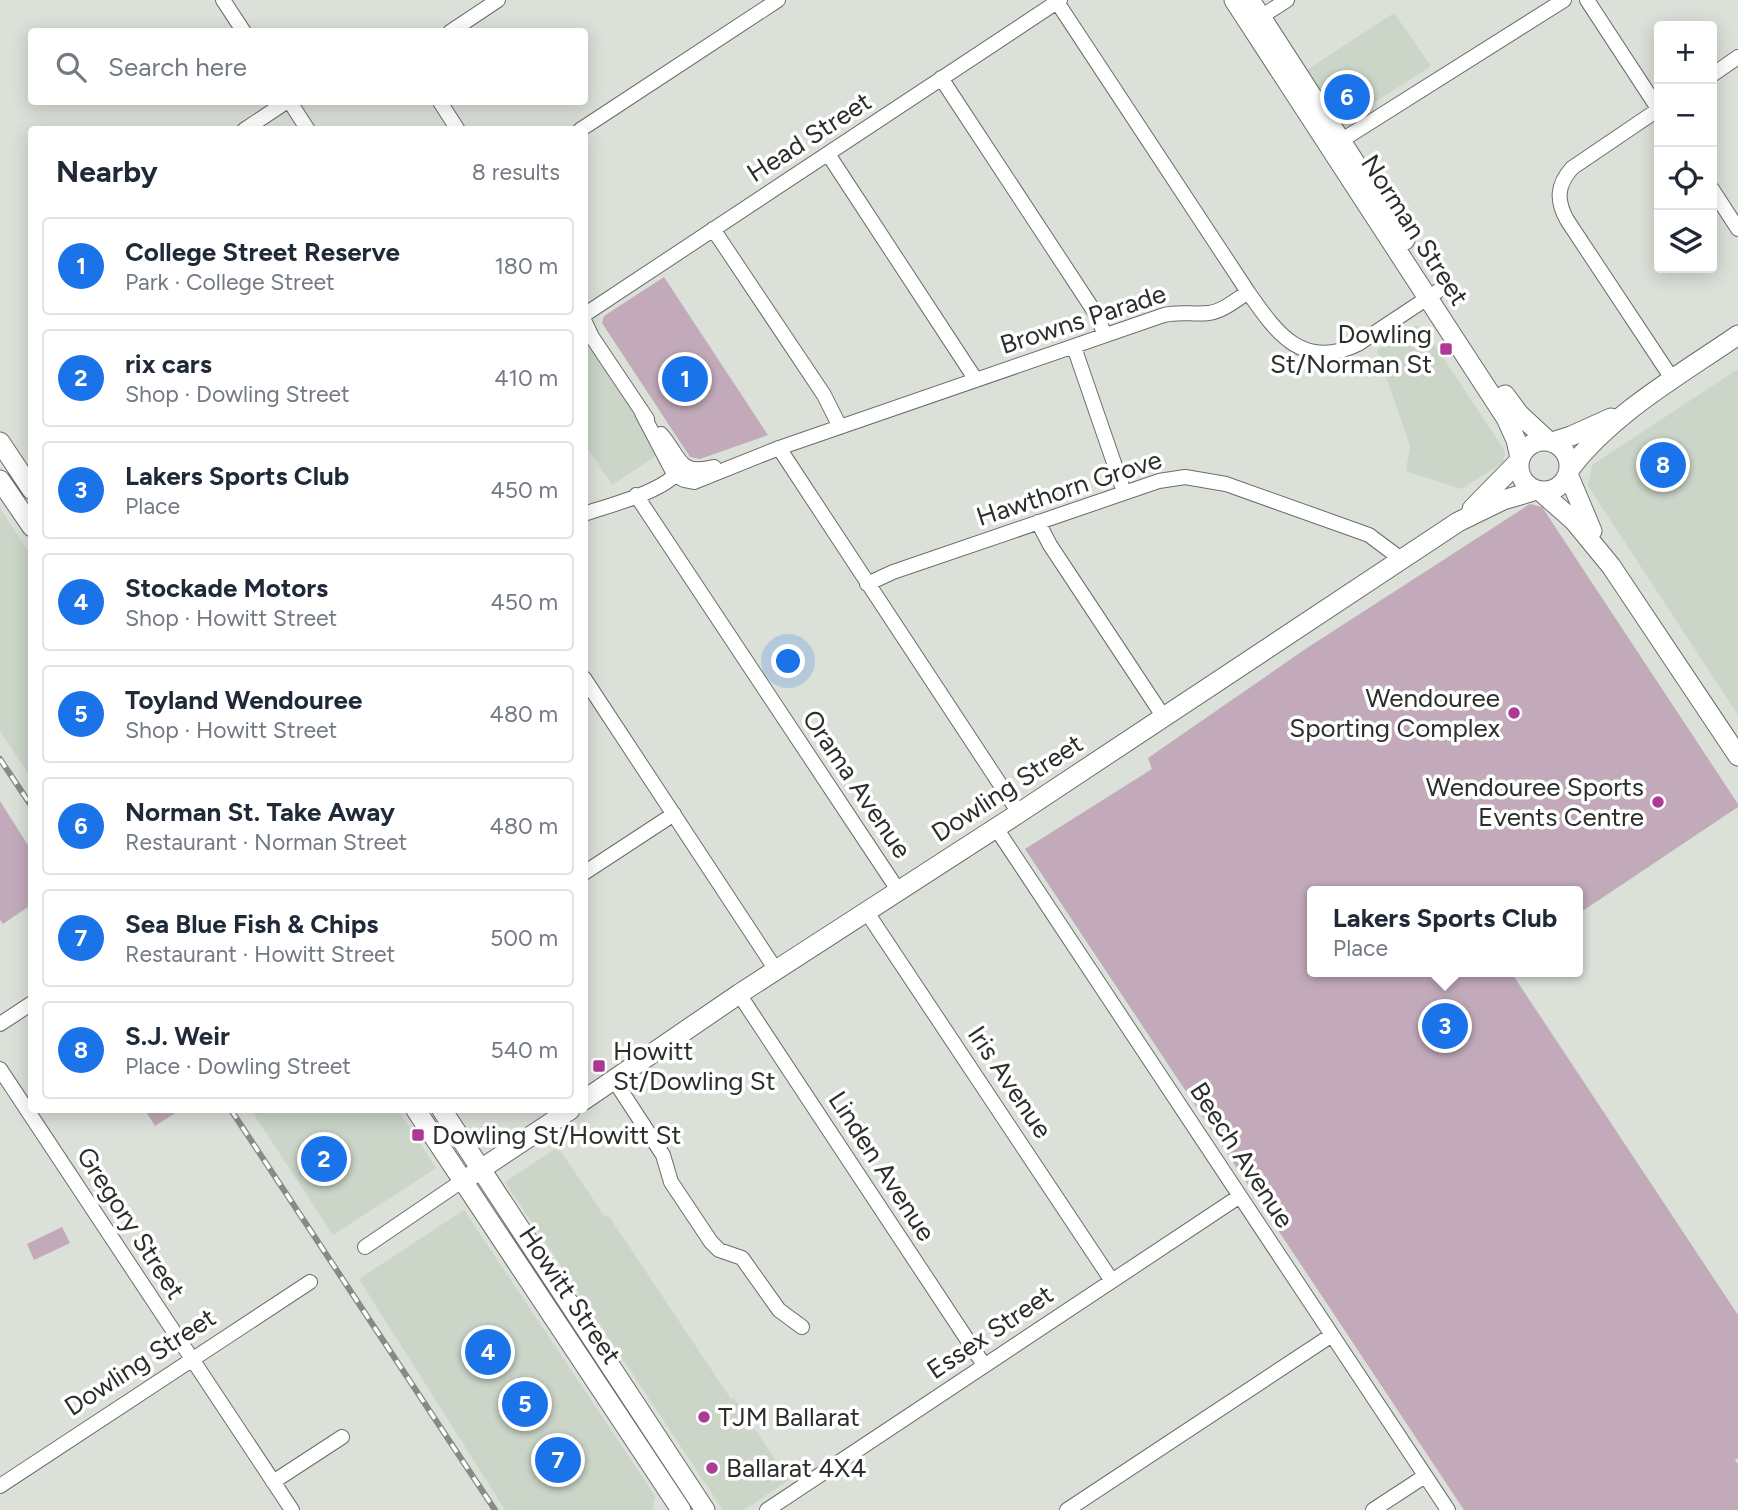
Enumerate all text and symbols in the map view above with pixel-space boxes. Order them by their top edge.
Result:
map controls [1654,21,1717,273]
button: + [1654,21,1717,84]
search box [28,28,588,105]
icon: search [52,48,90,86]
text: Search here [108,51,247,83]
pin: 6 [1324,71,1370,123]
button: − [1654,84,1717,147]
street label: Head Street [741,85,877,189]
button: locate [1654,147,1717,210]
street label: Norman Street [1354,149,1476,311]
text: Nearby [56,153,158,190]
text: 8 results [472,158,560,186]
button: layers [1654,210,1717,273]
text: College Street Reserve [125,236,400,268]
text: 1 [76,252,86,280]
text: 180 m [494,252,558,280]
text: Park · College Street [125,268,335,296]
street label: Browns Parade [996,277,1170,361]
place label: Dowling St/Norman St [1270,318,1432,380]
marker: Dowling St/Norman St [1438,341,1454,357]
text: rix cars [125,348,212,380]
pin: 1 [662,353,708,405]
text: 2 [74,364,88,392]
text: 410 m [494,364,558,392]
text: Shop · Dowling Street [125,380,350,408]
pin: 8 [1640,439,1686,491]
street label: Hawthorn Grove [972,443,1166,533]
text: Lakers Sports Club [125,460,349,492]
text: 3 [75,476,87,504]
text: 450 m [490,476,558,504]
text: Place [125,492,180,520]
text: Stockade Motors [125,572,328,604]
text: 4 [74,588,88,616]
text: 450 m [490,588,558,616]
text: Shop · Howitt Street [125,604,337,632]
your location [771,644,805,678]
place label: Wendouree Sporting Complex [1289,682,1501,744]
text: Toyland Wendouree [125,684,362,716]
text: 5 [74,700,88,728]
text: 480 m [490,700,558,728]
street label: Orama Avenue [796,704,918,864]
marker: Wendouree Sporting Complex [1506,705,1522,721]
text: Shop · Howitt Street [125,716,337,744]
street label: Dowling Street [925,727,1089,849]
place label: Wendouree Sports Events Centre [1426,771,1644,833]
marker: Wendouree Sports Events Centre [1650,794,1666,810]
text: Norman St. Take Away [125,796,395,828]
text: 6 [74,812,88,840]
text: 480 m [490,812,558,840]
text: Restaurant · Norman Street [125,828,407,856]
popup [1307,886,1583,977]
text: Lakers Sports Club [1333,902,1557,934]
text: Sea Blue Fish & Chips [125,908,378,940]
text: 7 [75,924,87,952]
text: 500 m [490,924,558,952]
text: Place [1333,934,1388,962]
text: Restaurant · Howitt Street [125,940,395,968]
pin: 3 [1422,1000,1468,1052]
text: S.J. Weir [125,1020,230,1052]
street label: Iris Avenue [961,1020,1059,1144]
place label: Howitt St/Dowling St [613,1035,776,1097]
text: 8 [74,1036,88,1064]
text: 540 m [490,1036,558,1064]
text: Place · Dowling Street [125,1052,351,1080]
marker: Howitt St/Dowling St [591,1058,607,1074]
street label: Beech Avenue [1183,1076,1301,1234]
street label: Linden Avenue [822,1085,942,1247]
place label: Dowling St/Howitt St [432,1119,682,1151]
marker: Dowling St/Howitt St [410,1127,426,1143]
pin: 2 [301,1133,347,1185]
street label: Gregory Street [70,1141,192,1305]
street label: Howitt Street [512,1220,628,1370]
street label: Essex Street [921,1278,1059,1386]
street label: Dowling Street [58,1301,222,1423]
pin: 4 [465,1326,511,1378]
pin: 5 [502,1378,548,1430]
place label: TJM Ballarat [718,1401,860,1433]
marker: TJM Ballarat [696,1409,712,1425]
pin: 7 [535,1434,581,1486]
place label: Ballarat 4X4 [726,1452,866,1484]
marker: Ballarat 4X4 [704,1460,720,1476]

